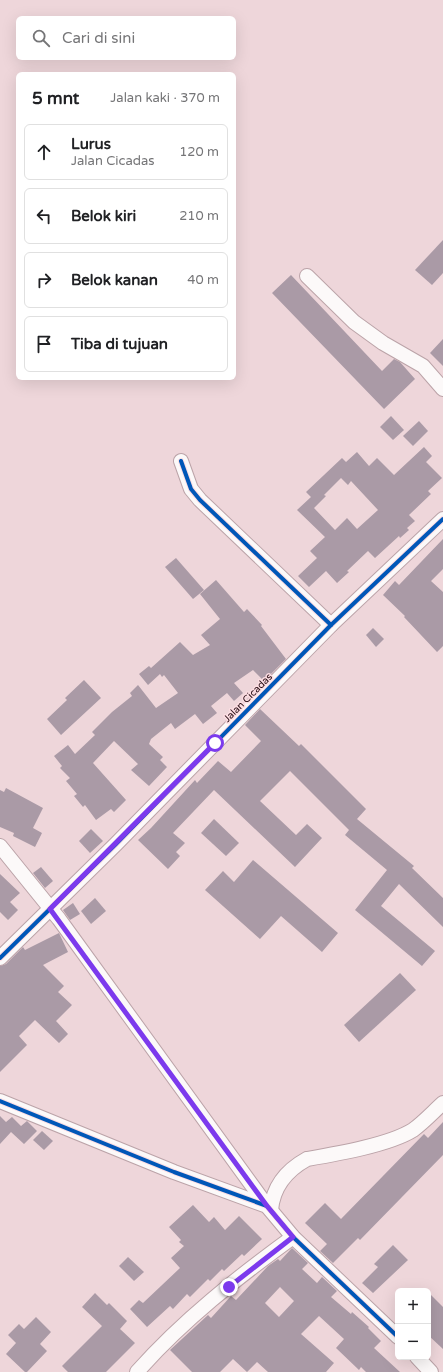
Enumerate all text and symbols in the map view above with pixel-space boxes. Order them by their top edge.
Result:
search box [16,16,236,60]
icon: search [30,27,52,49]
text: Cari di sini [62,29,135,47]
text: 5 mnt [32,88,79,109]
text: Jalan kaki · 370 m [110,90,220,106]
text: Lurus [71,135,111,153]
icon: ahead [33,141,55,163]
text: 120 m [179,144,219,160]
text: Jalan Cicadas [71,153,154,169]
icon: left [33,205,55,227]
text: Belok kiri [71,207,136,225]
text: 210 m [179,208,219,224]
icon: right [33,269,55,291]
text: Belok kanan [71,271,158,289]
text: 40 m [187,272,219,288]
icon: arrive [33,333,55,355]
text: Tiba di tujuan [71,335,168,353]
street label: Jalan Cicadas [221,671,275,725]
route start [206,734,224,752]
route end [220,1278,238,1296]
map controls [395,1288,431,1360]
button: + [395,1288,431,1324]
button: − [395,1324,431,1360]

